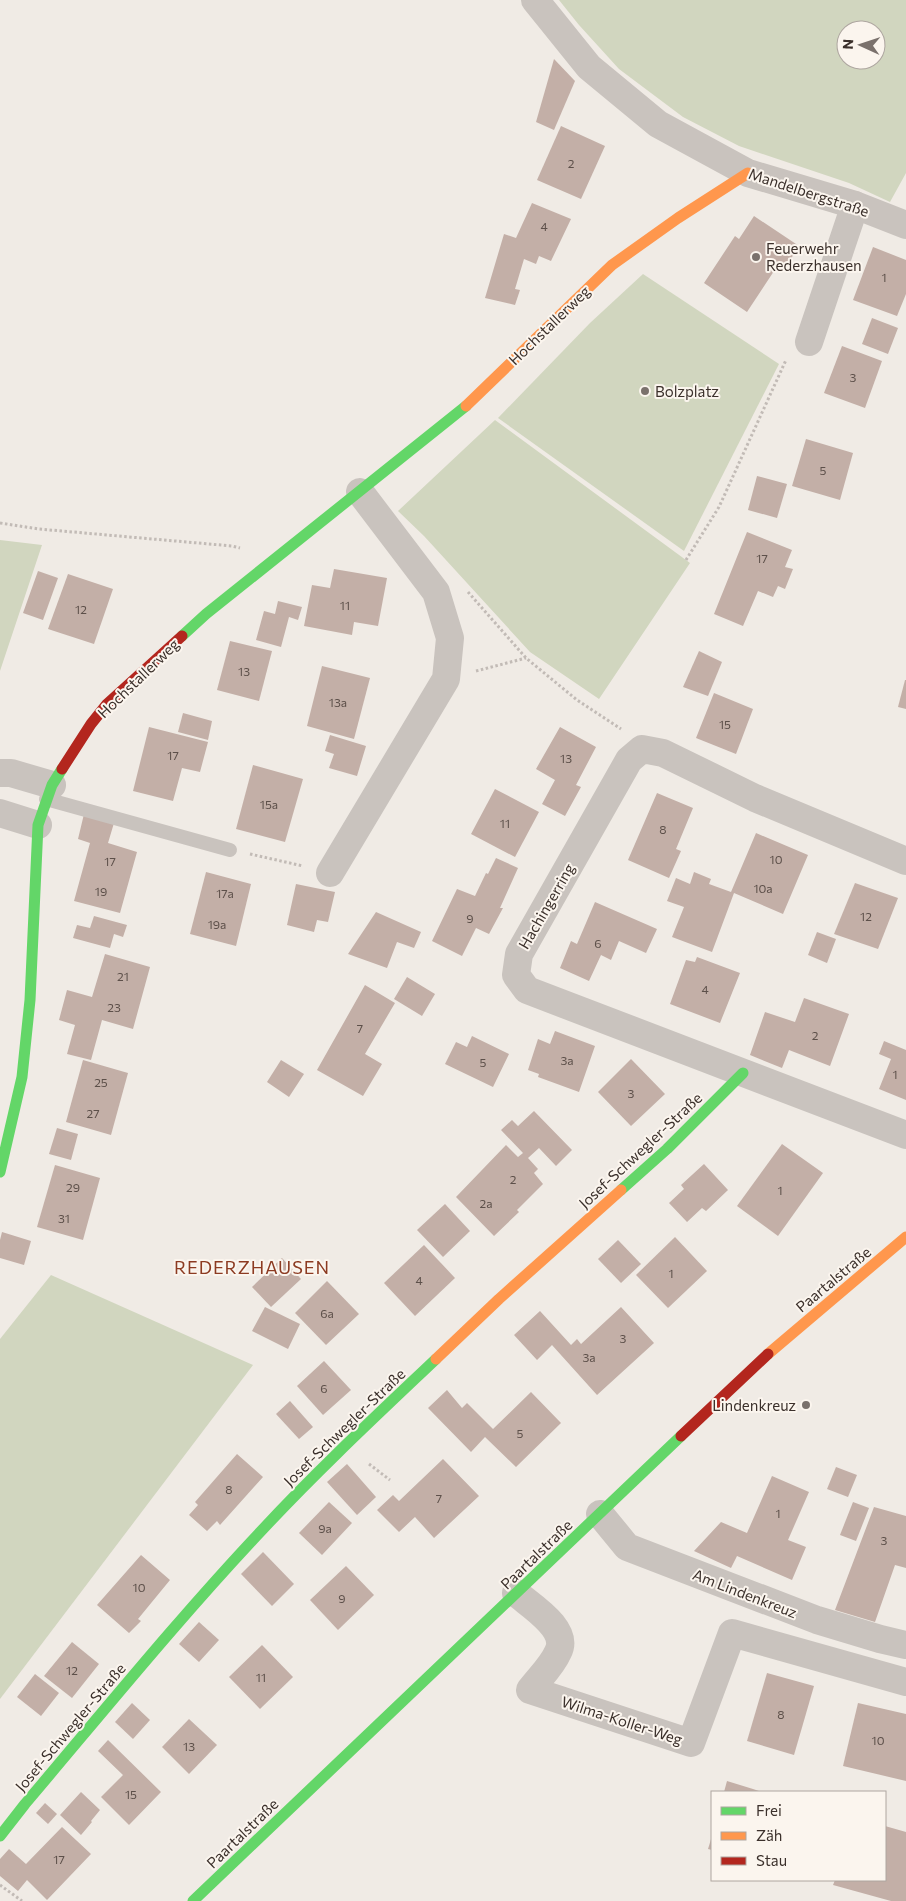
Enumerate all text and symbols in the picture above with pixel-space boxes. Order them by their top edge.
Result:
north arrow [836,20,886,70]
text: N [839,39,856,50]
house number: 2 [568,156,575,170]
street label: Mandelbergstraße [747,164,872,220]
house number: 4 [540,219,548,233]
place label: Feuerwehr Rederzhausen [766,239,862,274]
marker: Feuerwehr Rederzhausen [750,251,762,263]
house number: 1 [881,270,887,284]
street label: Hochstallerweg [505,282,593,368]
house number: 3 [850,370,857,384]
place label: Bolzplatz [655,382,719,400]
marker: Bolzplatz [639,385,651,397]
house number: 5 [820,463,827,477]
house number: 17 [756,551,768,565]
house number: 11 [340,598,350,612]
house number: 12 [75,602,87,616]
street label: Hochstallerweg [94,635,182,721]
house number: 13 [238,664,250,678]
house number: 13a [329,695,347,709]
house number: 15 [719,717,731,731]
house number: 17 [167,748,179,762]
house number: 13 [560,751,572,765]
house number: 15a [260,797,278,811]
house number: 11 [500,816,510,830]
house number: 8 [659,822,667,836]
house number: 10 [770,852,783,866]
house number: 17 [104,854,116,868]
street label: Hachingerring [514,860,578,952]
house number: 10a [753,881,773,895]
house number: 19 [95,884,107,898]
house number: 17a [216,886,234,900]
house number: 12 [860,909,872,923]
house number: 9 [466,911,474,925]
house number: 19a [208,917,226,931]
house number: 6 [594,936,602,950]
house number: 21 [117,969,129,983]
house number: 4 [701,982,709,996]
house number: 23 [107,1000,121,1014]
house number: 7 [357,1021,363,1035]
house number: 2 [812,1028,819,1042]
house number: 3a [560,1053,574,1067]
house number: 5 [480,1055,487,1069]
house number: 1 [892,1067,898,1081]
house number: 25 [94,1075,108,1089]
house number: 3 [628,1086,635,1100]
street label: Josef-Schwegler-Straße [575,1088,705,1212]
house number: 27 [87,1106,99,1120]
house number: 2 [510,1172,517,1186]
house number: 29 [66,1180,80,1194]
house number: 1 [777,1183,783,1197]
house number: 2a [480,1196,492,1210]
house number: 31 [58,1211,70,1225]
street label: Paartalstraße [792,1242,874,1316]
district label: REDERZHAUSEN [174,1256,330,1278]
house number: 1 [668,1266,674,1280]
house number: 4 [415,1273,423,1287]
house number: 6a [320,1306,334,1320]
house number: 3 [620,1331,627,1345]
house number: 3a [582,1350,596,1364]
street label: Josef-Schwegler-Straße [280,1364,408,1490]
house number: 6 [320,1381,328,1395]
place label: Lindenkreuz [712,1396,796,1414]
marker: Lindenkreuz [800,1399,812,1411]
house number: 5 [517,1426,524,1440]
house number: 8 [225,1482,233,1496]
house number: 7 [436,1491,442,1505]
house number: 1 [775,1506,781,1520]
street label: Paartalstraße [496,1515,576,1593]
house number: 9a [318,1521,332,1535]
house number: 3 [881,1533,888,1547]
street label: Am Lindenkreuz [690,1565,800,1621]
house number: 10 [133,1580,146,1594]
house number: 9 [338,1591,346,1605]
street label: Josef-Schwegler-Straße [11,1659,129,1795]
house number: 12 [66,1663,78,1677]
house number: 11 [256,1670,266,1684]
street label: Wilma-Koller-Weg [559,1692,685,1748]
house number: 8 [777,1707,785,1721]
house number: 10 [872,1733,885,1747]
house number: 13 [183,1739,195,1753]
house number: 15 [125,1787,137,1801]
legend [711,1791,886,1881]
street label: Paartalstraße [202,1794,282,1872]
text: Frei [756,1801,782,1819]
text: Zäh [756,1826,782,1844]
text: Stau [756,1851,787,1869]
house number: 17 [53,1852,65,1866]

